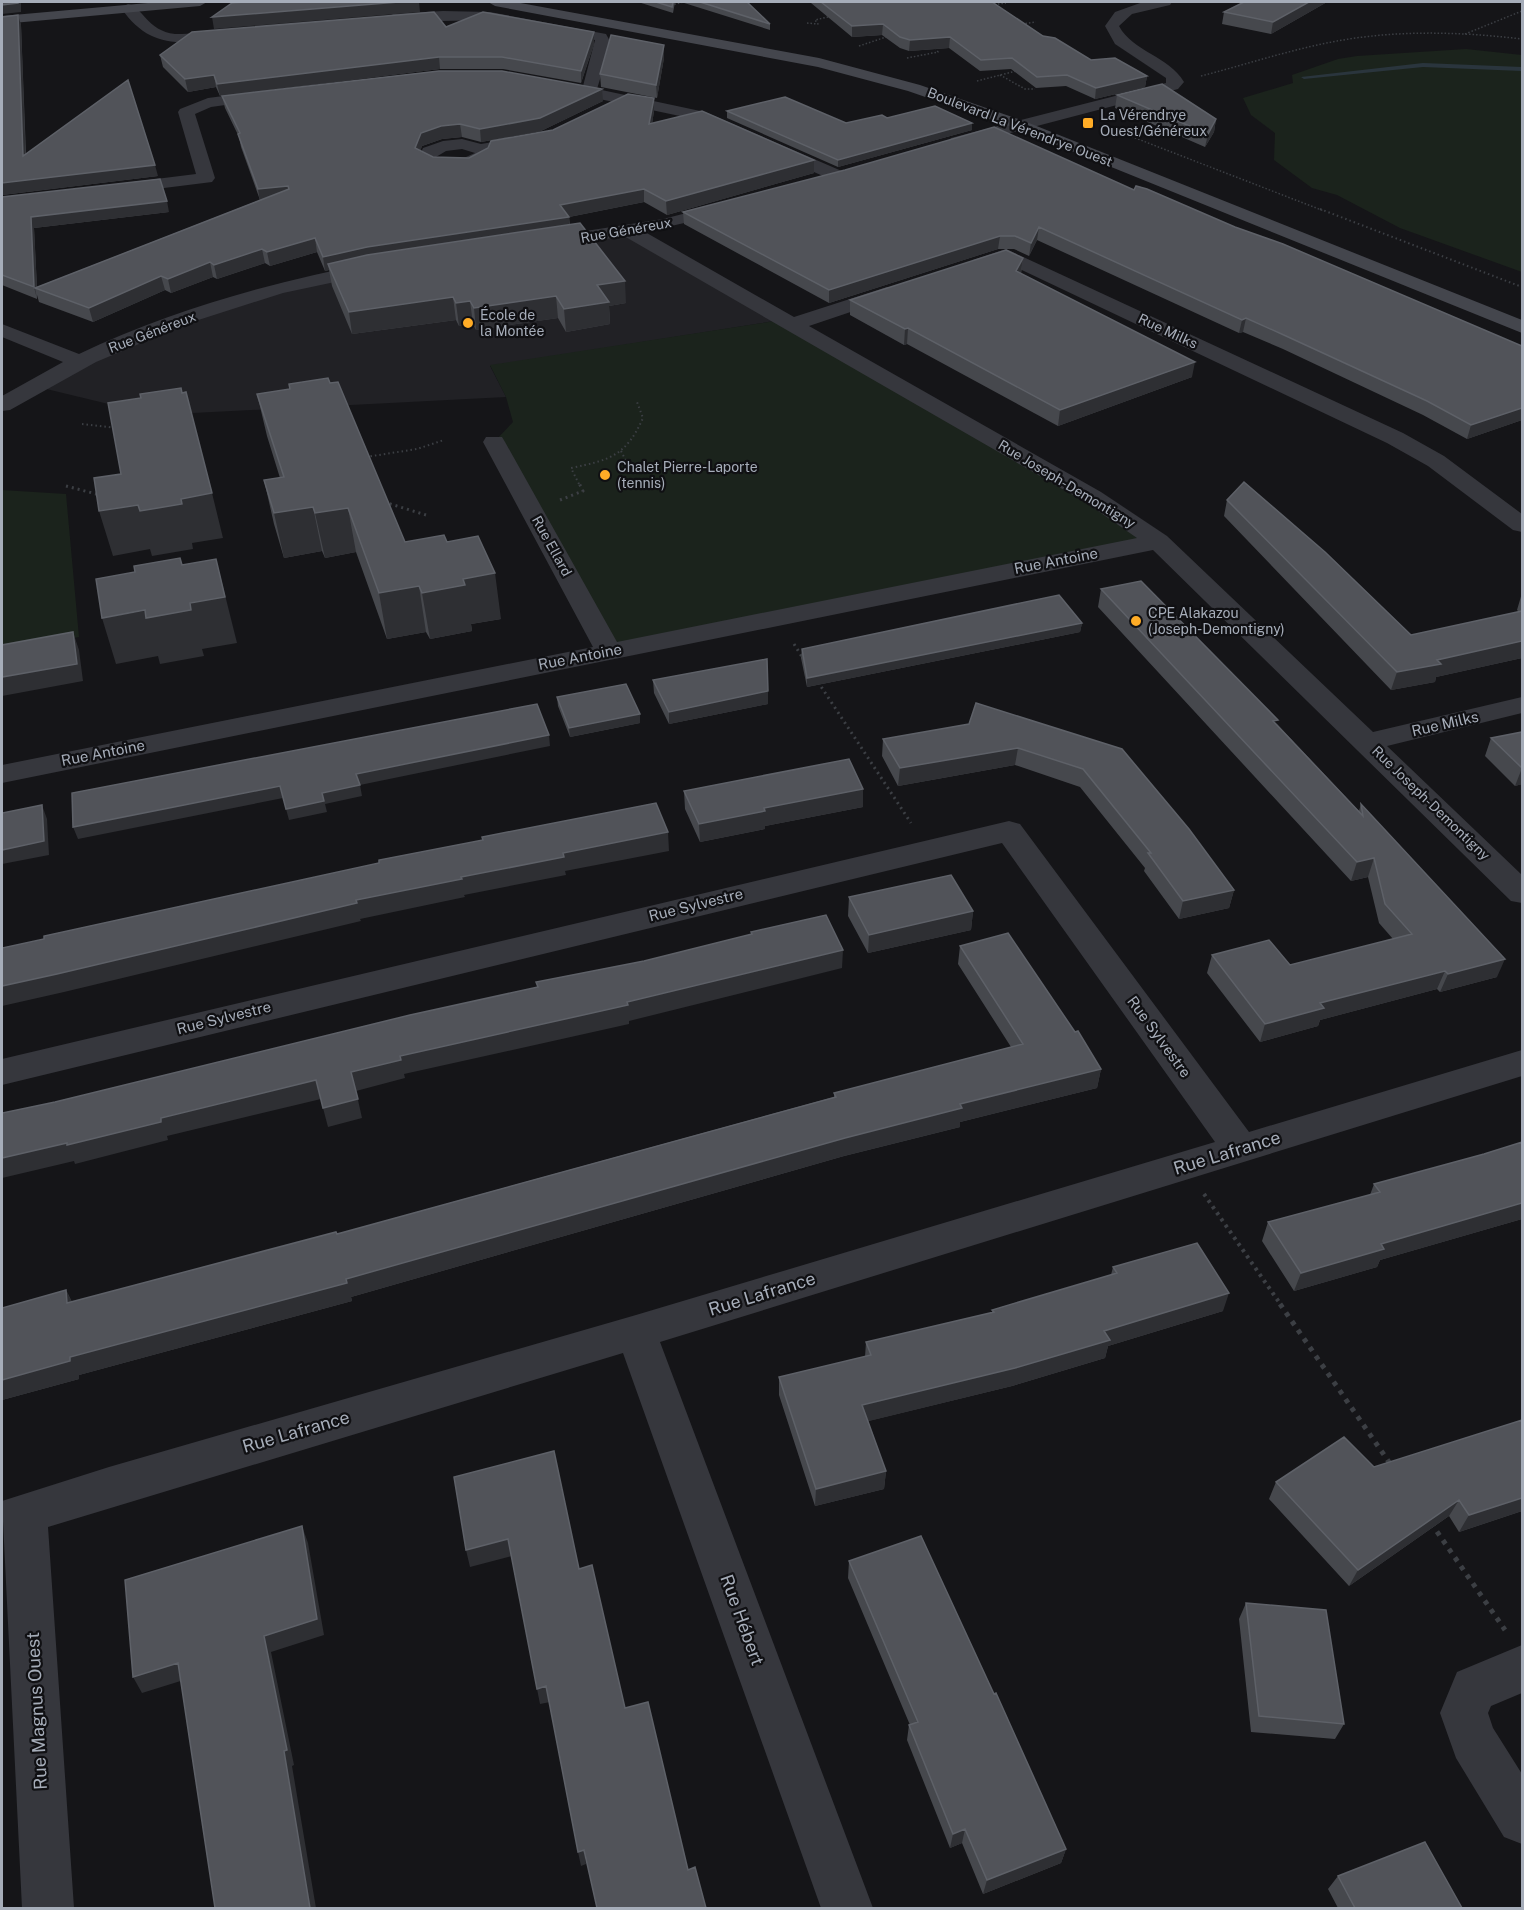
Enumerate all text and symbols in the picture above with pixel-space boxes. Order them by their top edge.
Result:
street label: Boulevard La Vérendrye Ouest [925,84,1115,170]
place label: La Vérendrye Ouest/Généreux [1100,107,1207,139]
marker: La Vérendrye Ouest/Généreux [1081,116,1095,130]
street label: Rue Généreux [579,214,673,246]
place label: École de la Montée [480,306,544,339]
street label: Rue Généreux [106,308,198,356]
street label: Rue Milks [1136,310,1200,352]
marker: École de la Montée [461,316,475,330]
street label: Rue Joseph-Demontigny [996,437,1139,532]
place label: Chalet Pierre-Laporte (tennis) [617,459,758,491]
marker: Chalet Pierre-Laporte (tennis) [598,468,612,482]
street label: Rue Ellard [529,513,575,579]
street label: Rue Antoine [1013,544,1099,577]
place label: CPE Alakazou (Joseph-Demontigny) [1148,605,1285,637]
marker: CPE Alakazou (Joseph-Demontigny) [1129,614,1143,628]
street label: Rue Antoine [537,640,623,673]
street label: Rue Milks [1410,708,1480,739]
street label: Rue Antoine [60,736,146,769]
street label: Rue Joseph-Demontigny [1369,743,1493,864]
street label: Rue Sylvestre [647,885,745,924]
street label: Rue Sylvestre [1124,993,1195,1081]
street label: Rue Sylvestre [175,998,273,1037]
street label: Rue Lafrance [1171,1126,1283,1179]
street label: Rue Lafrance [706,1267,818,1320]
street label: Rue Lafrance [240,1406,352,1457]
street label: Rue Hébert [716,1571,769,1668]
street label: Rue Magnus Ouest [22,1632,51,1790]

